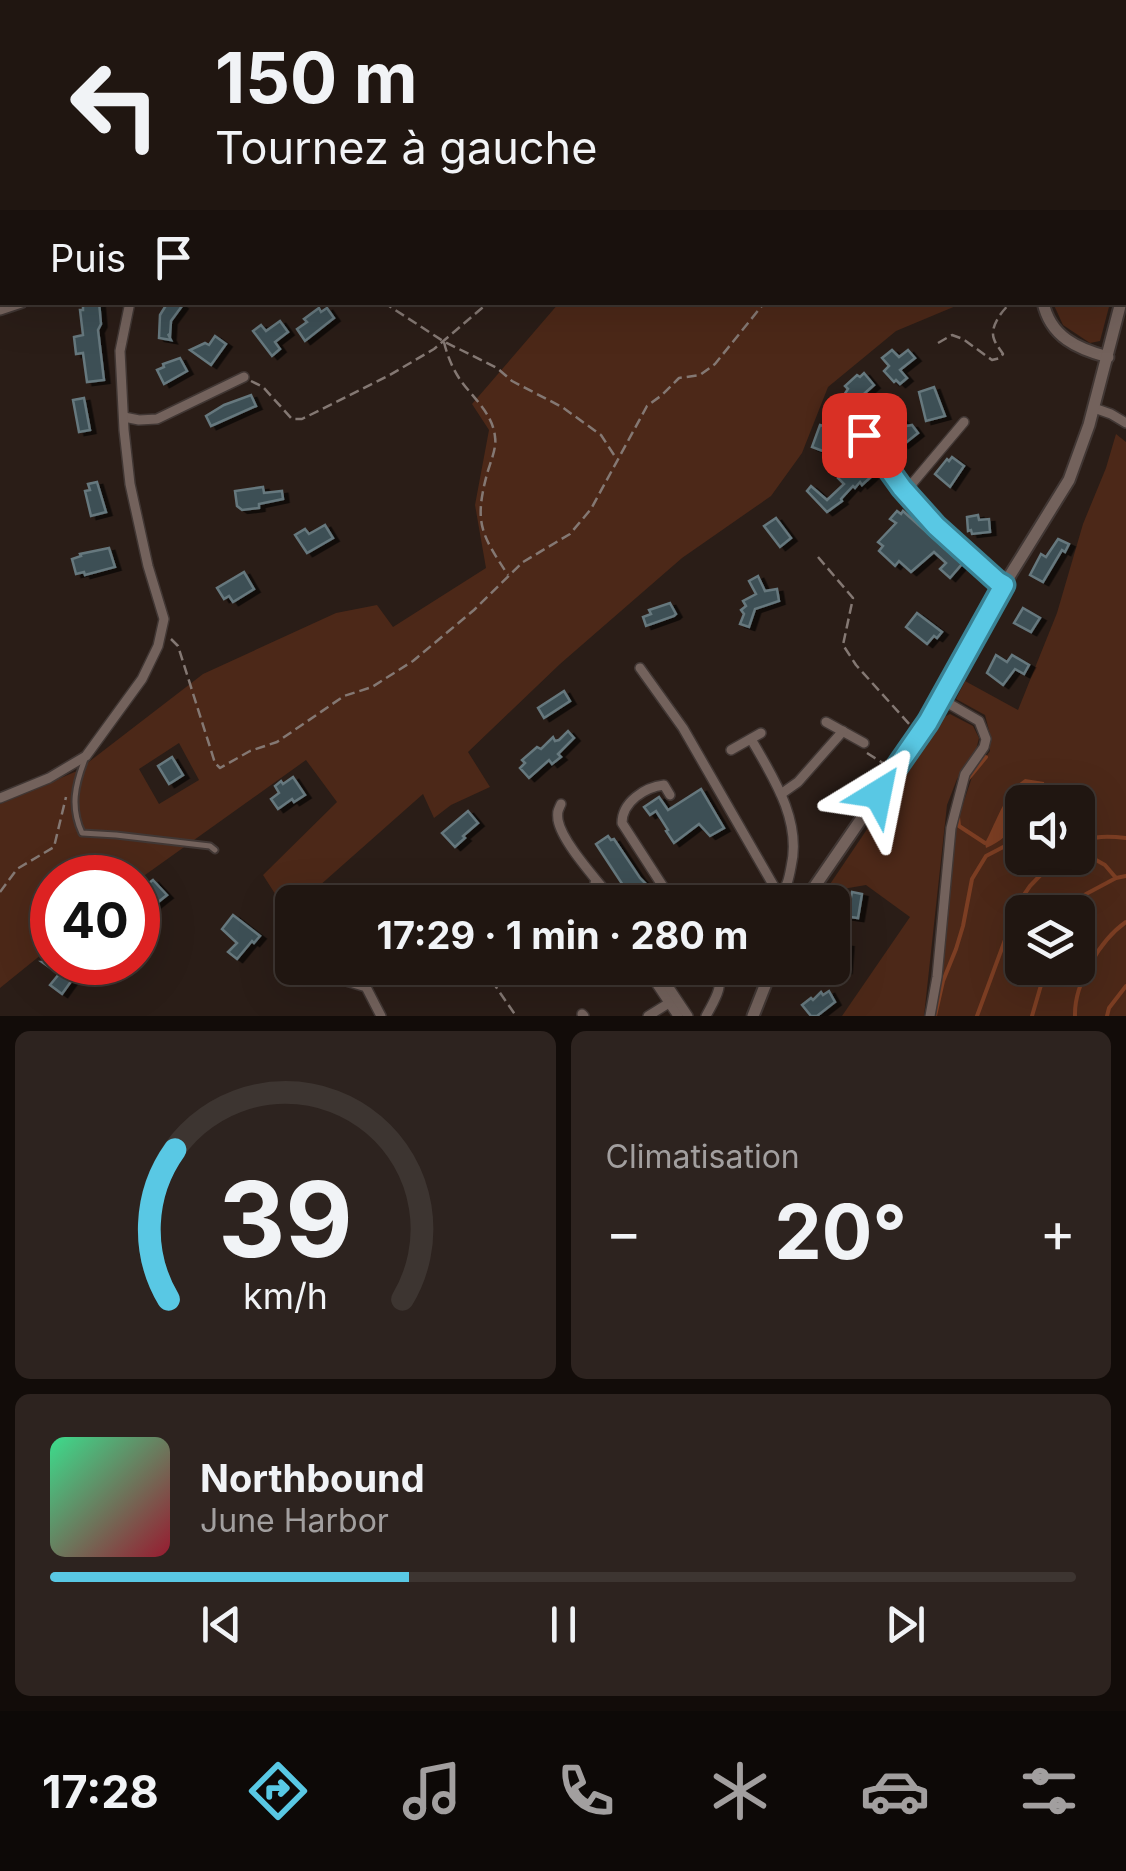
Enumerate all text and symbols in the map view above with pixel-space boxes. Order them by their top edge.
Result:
text: 150 m [215,35,418,120]
icon: left [50,40,180,170]
text: Tournez à gauche [215,120,597,175]
icon: arrive [146,230,201,285]
text: Puis [50,235,126,281]
pin [822,393,907,478]
icon: arrive [837,408,892,463]
position arrow [826,742,930,846]
map controls [1005,785,1095,985]
button: sound [1005,785,1095,875]
speed limit sign: 40 [30,855,160,985]
button: layers [1005,895,1095,985]
text: 17:29 · 1 min · 280 m [377,912,748,958]
text: Climatisation [606,1137,800,1176]
text: 39 [218,1156,353,1282]
text: 20° [775,1186,907,1277]
text: − [606,1199,642,1265]
text: + [1040,1199,1076,1265]
text: km/h [243,1274,328,1318]
text: Northbound [200,1455,425,1501]
text: June Harbor [200,1501,389,1540]
icon: previous [194,1597,249,1652]
icon: pause [536,1597,591,1652]
icon: next [878,1597,933,1652]
icon: directions [243,1756,313,1826]
icon: music [397,1756,467,1826]
icon: phone [551,1756,621,1826]
icon: climate [705,1756,775,1826]
icon: car [860,1756,930,1826]
icon: filters [1014,1756,1084,1826]
text: 17:28 [42,1764,159,1819]

